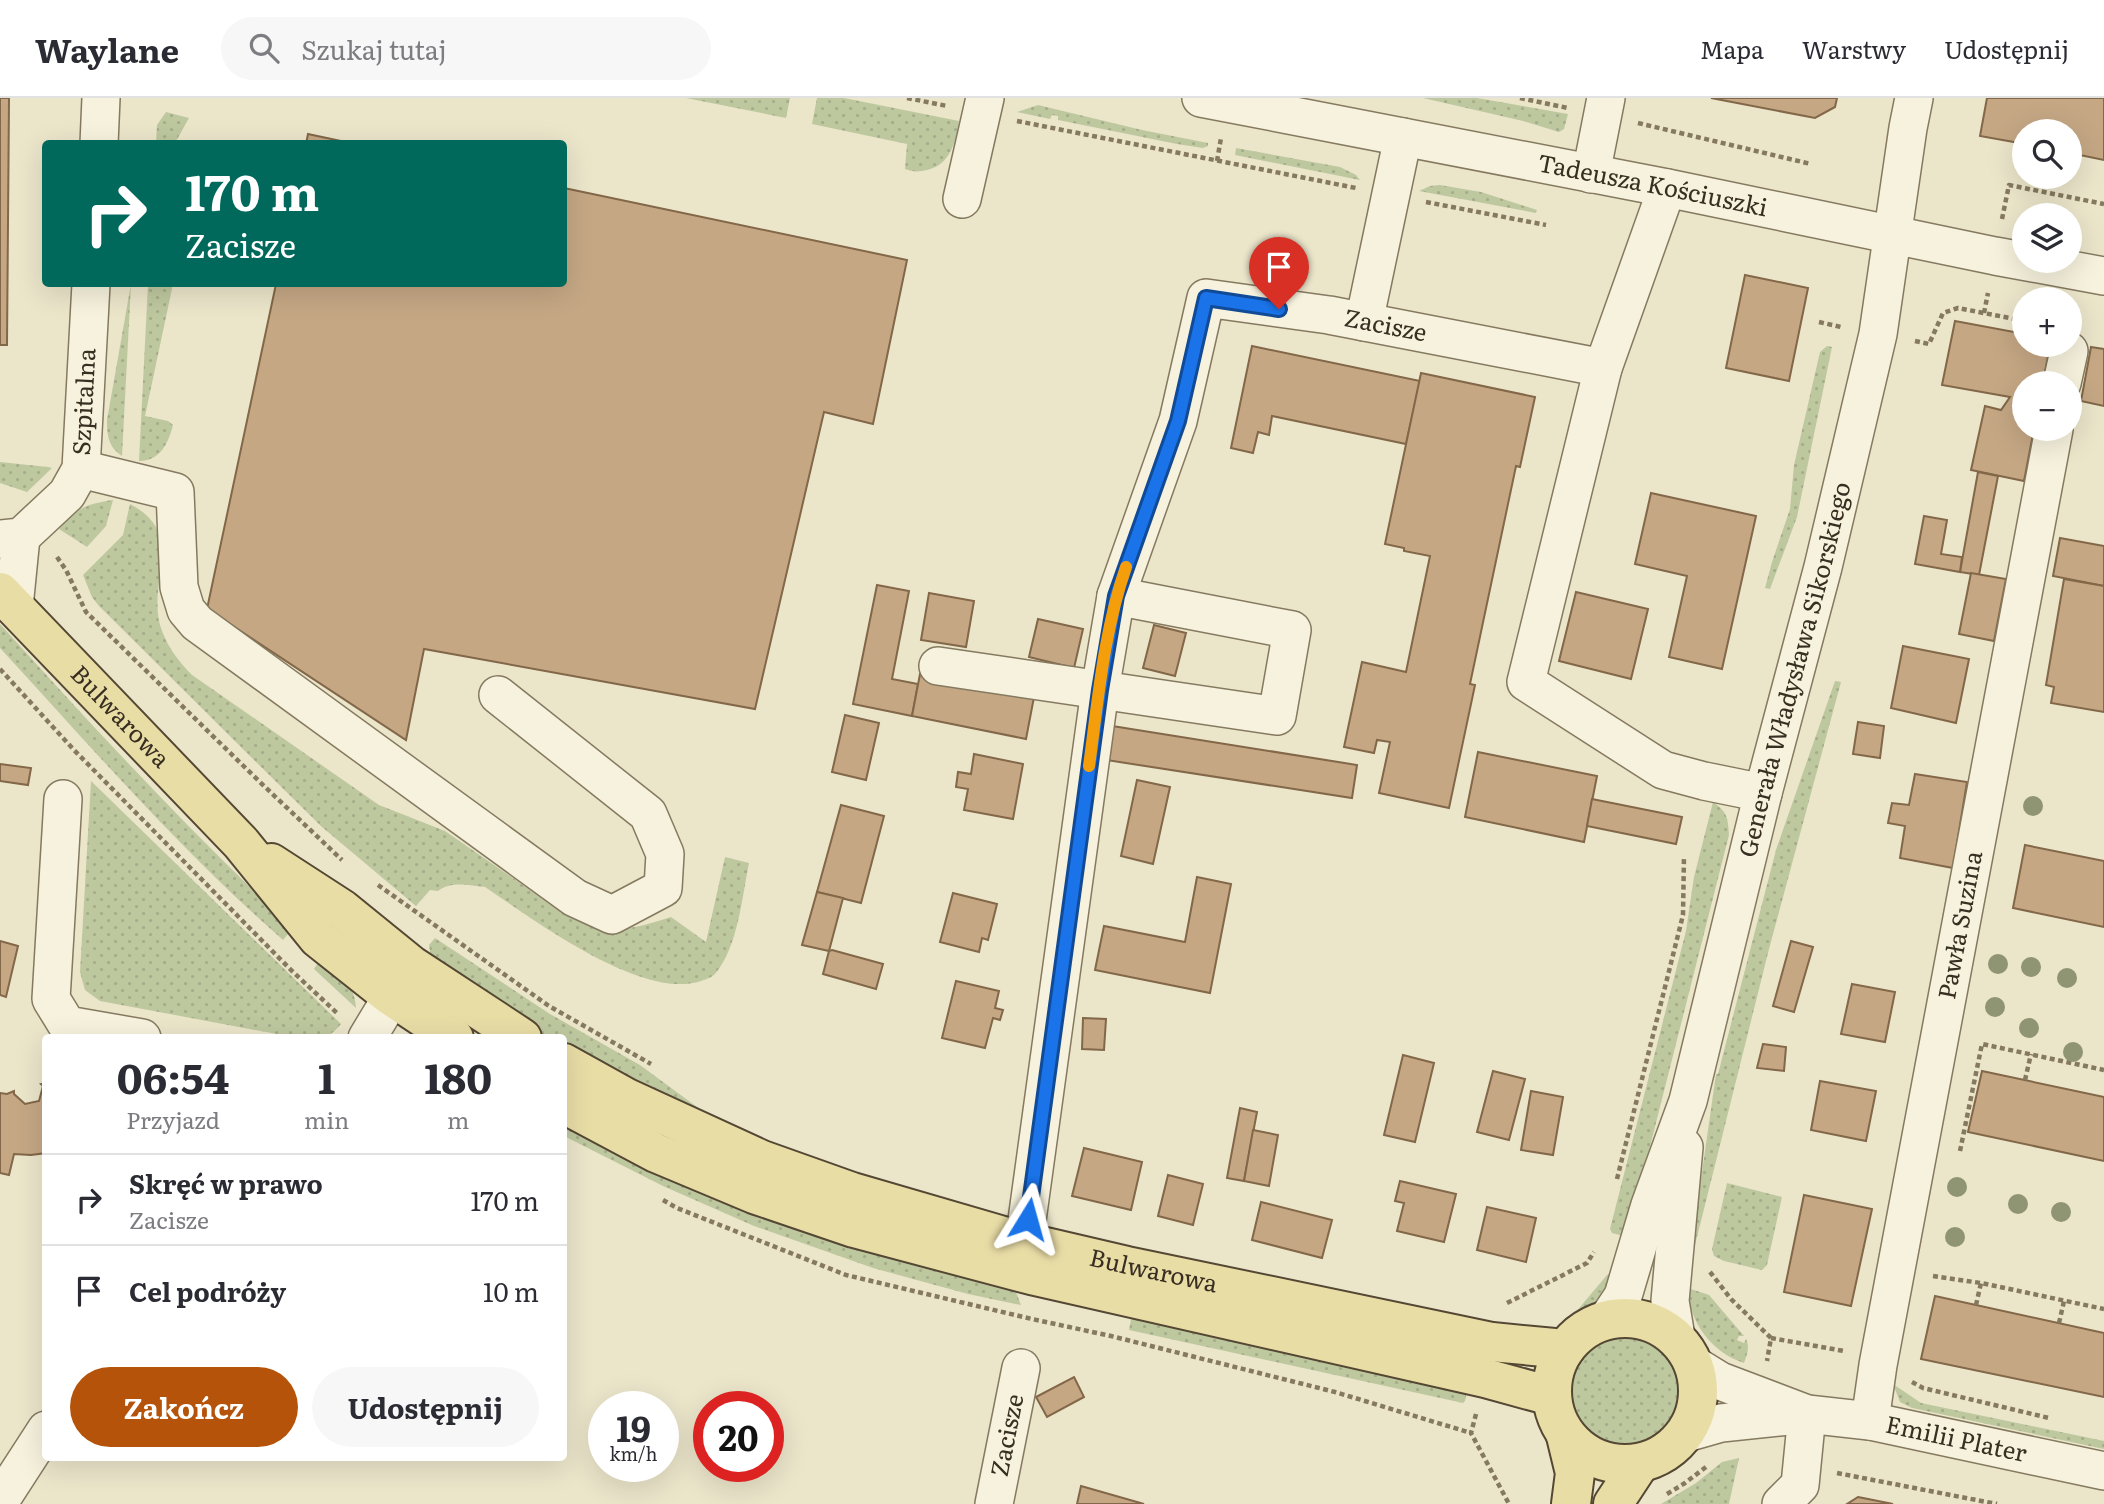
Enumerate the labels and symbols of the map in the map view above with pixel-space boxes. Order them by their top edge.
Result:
street label: Tadeusza Kościuszki [1535,143,1771,223]
pin [1249,237,1309,309]
street label: Zacisze [1342,298,1430,349]
street label: Szpitalna [62,347,103,456]
street label: Generała Władysława Sikorskiego [1728,478,1858,860]
street label: Bulwarowa [64,656,179,774]
street label: Pawła Suzina [1927,848,1989,1002]
position arrow [991,1182,1065,1256]
street label: Bulwarowa [1086,1238,1221,1299]
speed limit sign: 20 [693,1391,784,1482]
street label: Zacisze [980,1391,1030,1479]
street label: Emilii Plater [1883,1405,2031,1469]

